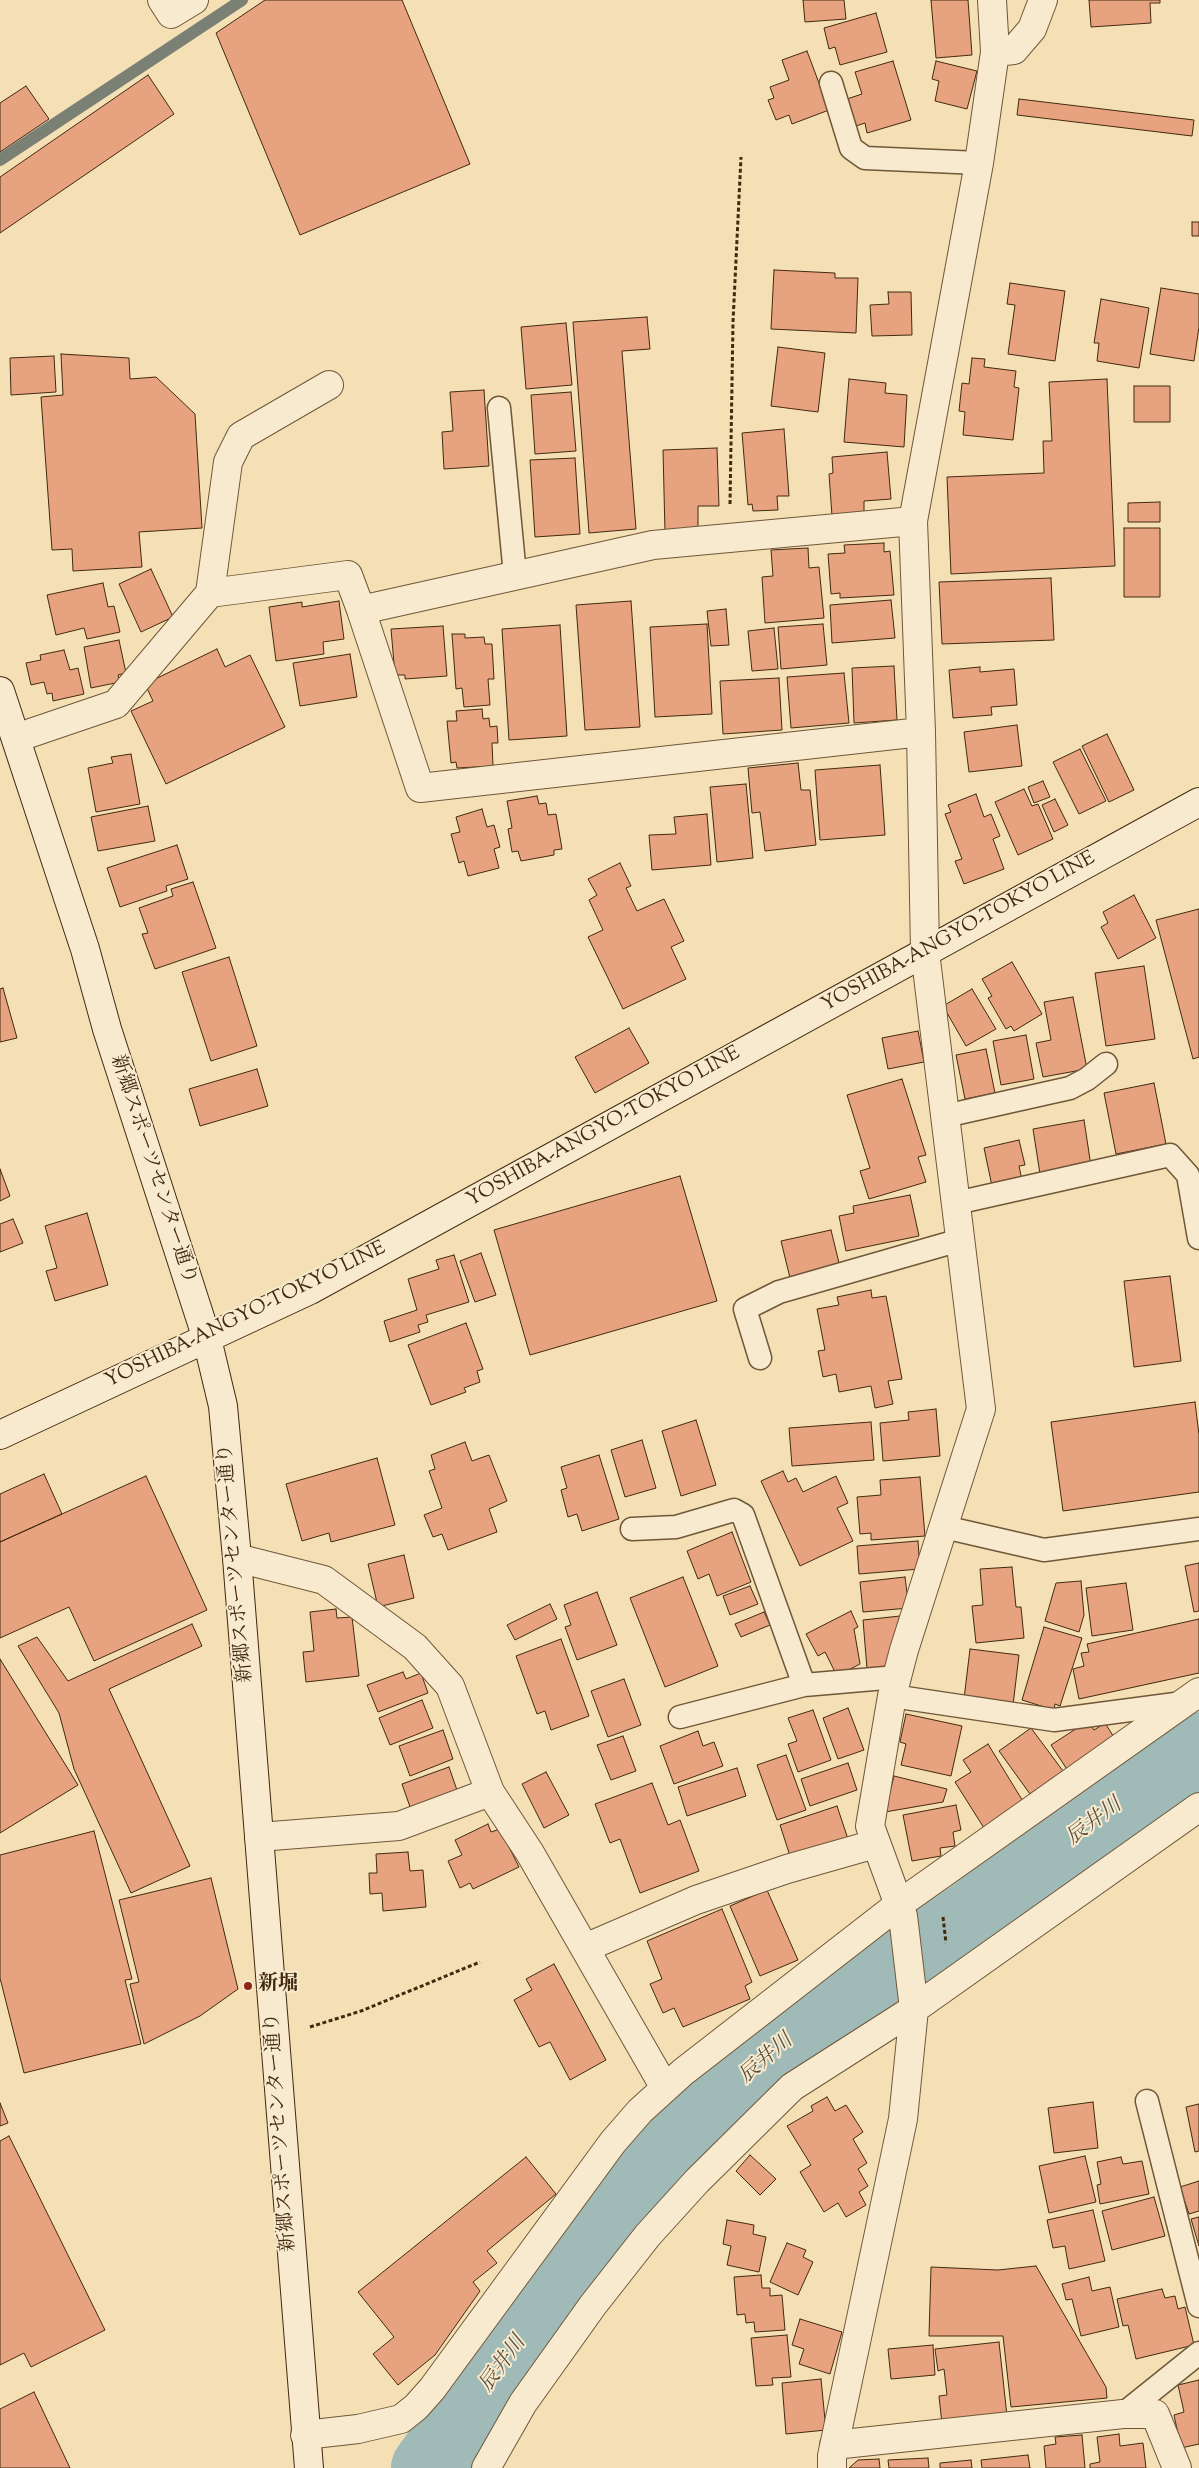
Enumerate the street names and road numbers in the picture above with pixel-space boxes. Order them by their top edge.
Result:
street label: YOSHIBA-ANGYO-TOKYO LINE [818,848,1100,1018]
street label: YOSHIBA-ANGYO-TOKYO LINE [463,1043,745,1213]
street label: 新郷スポーツセンター通り [104,1052,200,1288]
street label: YOSHIBA-ANGYO-TOKYO LINE [102,1237,390,1395]
street label: 新郷スポーツセンター通り [215,1442,259,1684]
street label: 新郷スポーツセンター通り [262,2011,302,2253]

